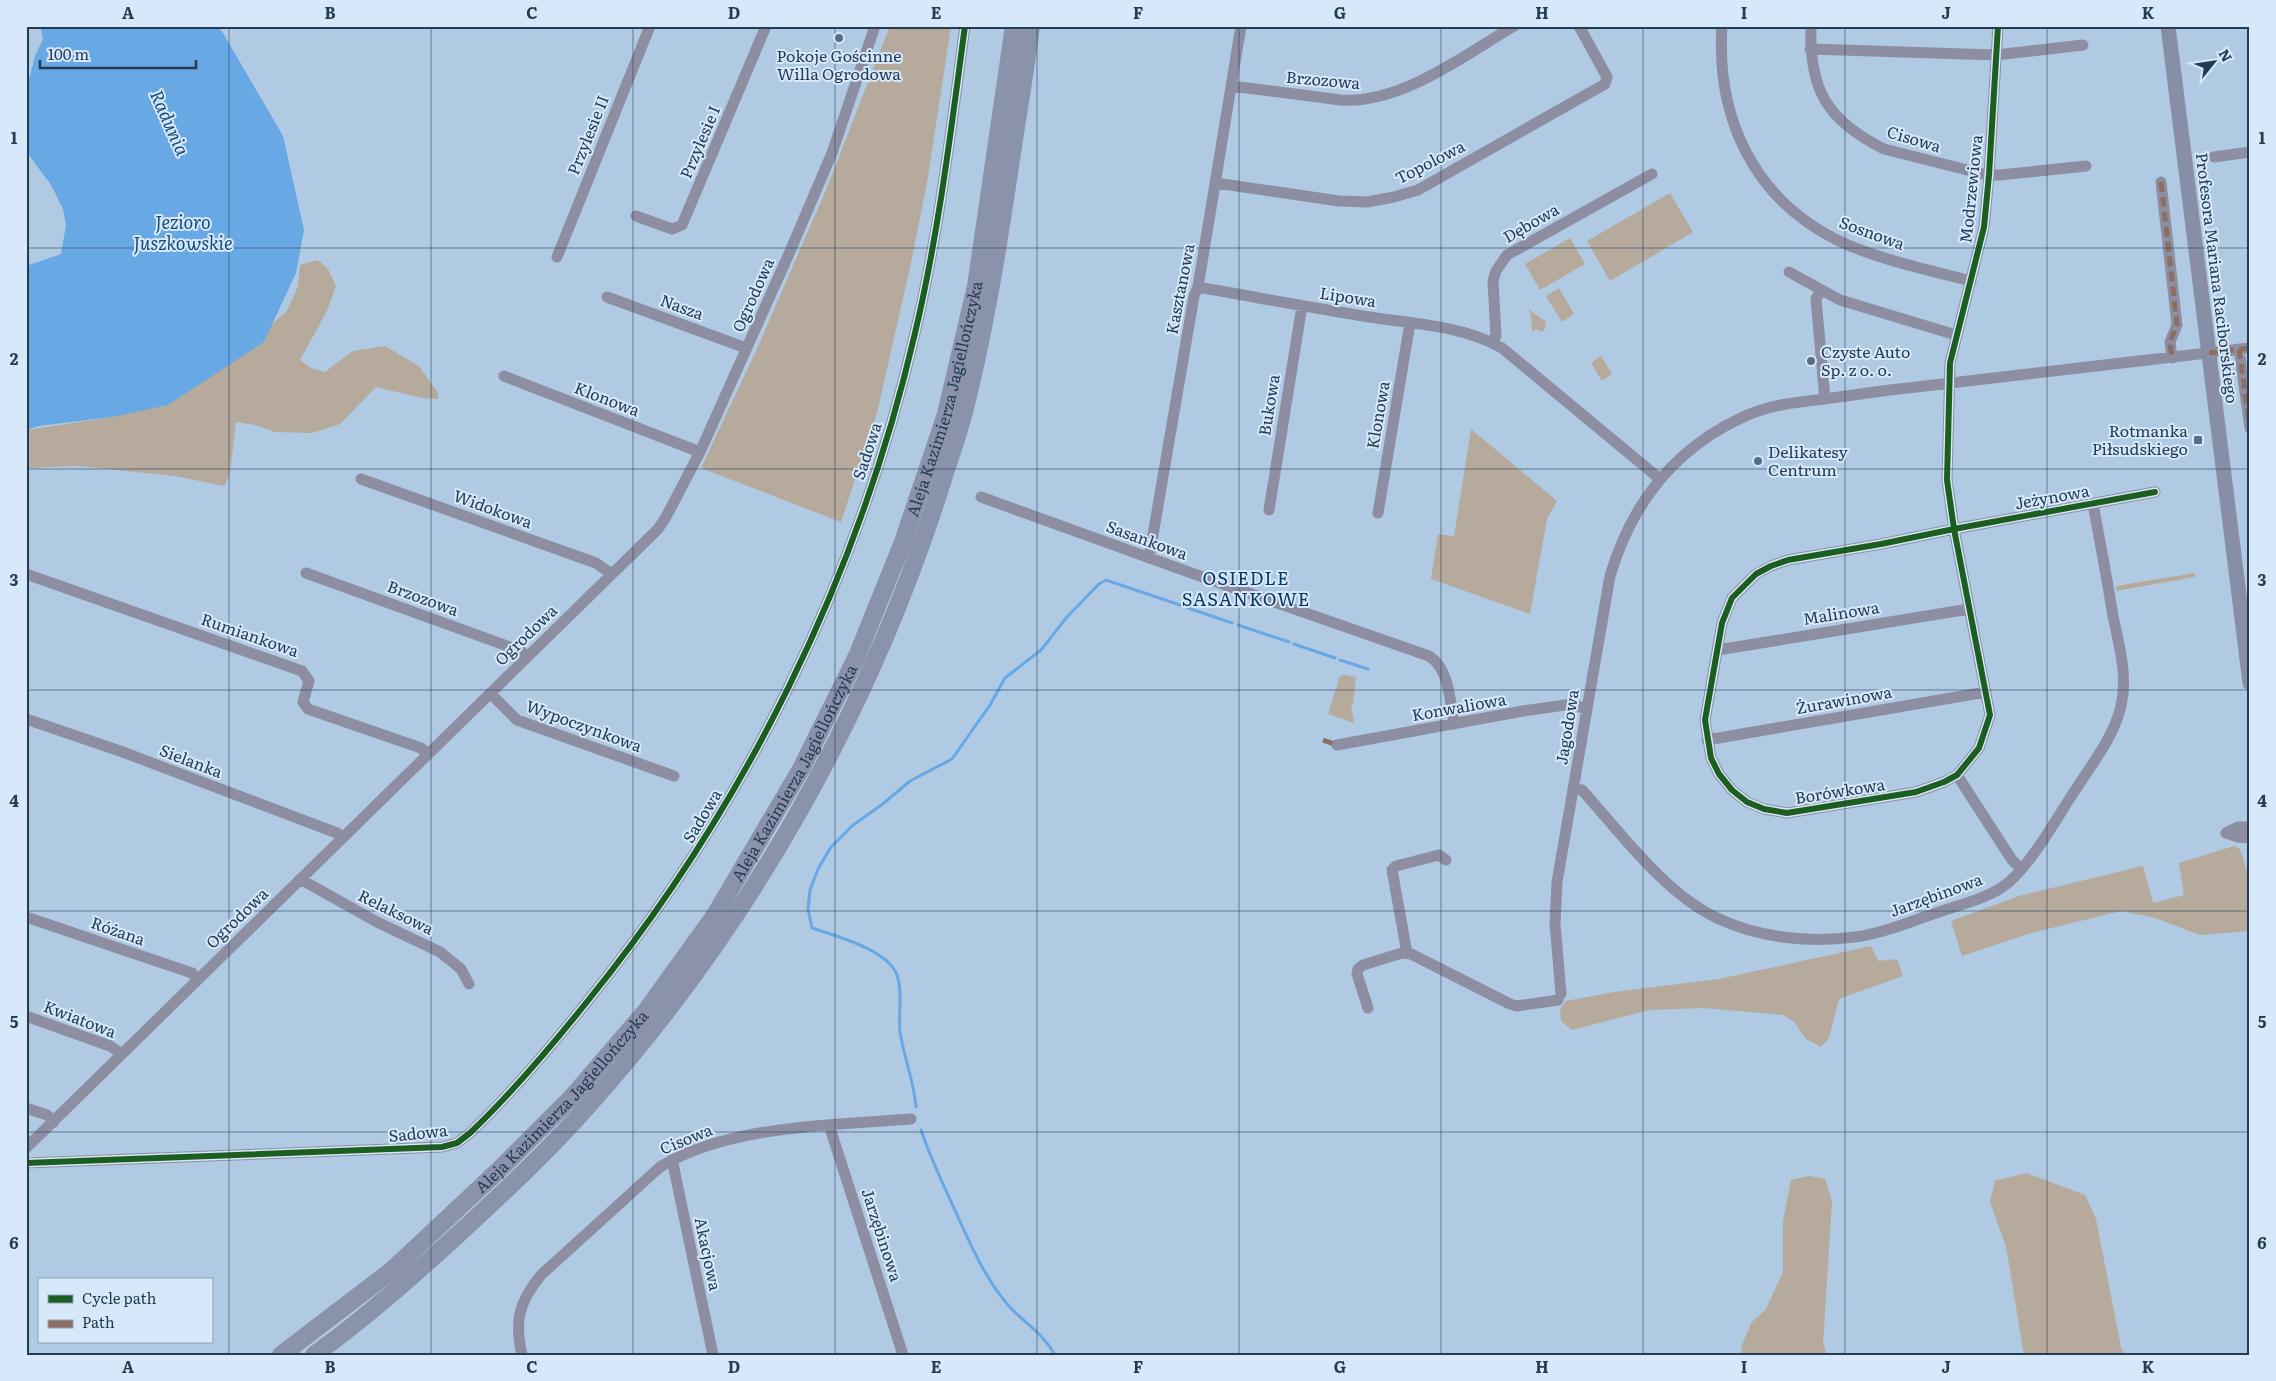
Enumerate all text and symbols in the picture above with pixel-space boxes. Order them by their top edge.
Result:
text: A [122,0,134,24]
text: B [324,0,336,24]
text: C [526,0,538,24]
text: D [728,0,740,24]
text: E [931,0,942,24]
text: F [1133,0,1143,24]
text: G [1334,0,1346,24]
text: H [1535,0,1549,24]
text: I [1741,0,1747,24]
text: J [1941,0,1951,24]
text: K [2142,0,2155,24]
marker: Pokoje Gościnne Willa Ogrodowa [833,32,845,44]
scale bar [40,38,196,70]
north arrow [2188,38,2238,88]
text: 100 m [48,42,89,65]
place label: Pokoje Gościnne Willa Ogrodowa [776,43,902,85]
text: N [2215,45,2238,65]
street label: Brzozowa [1285,64,1362,94]
water label: Radunia [144,85,197,160]
street label: Przylesie II [560,91,614,178]
street label: Przylesie I [673,101,725,182]
street label: Cisowa [1884,119,1945,158]
text: 1 [11,125,18,149]
text: 1 [2259,125,2266,149]
street label: Topolowa [1390,133,1469,189]
street label: Modrzewiowa [1952,133,1988,244]
street label: Profesora Mariana Raciborskiego [2191,151,2245,405]
street label: Dębowa [1498,196,1563,248]
water label: Jezioro Juszkowskie [133,208,233,256]
street label: Sosnowa [1836,209,1909,255]
street label: Kasztanowa [1158,241,1200,336]
street label: Ogrodowa [725,253,779,336]
street label: Aleja Kazimierza Jagiellończyka [899,279,988,520]
street label: Lipowa [1318,280,1378,312]
street label: Nasza [657,287,708,325]
place label: Czyste Auto Sp. z o. o. [1821,339,1910,381]
text: 2 [10,346,19,370]
text: 2 [2258,346,2267,370]
marker: Czyste Auto Sp. z o. o. [1805,355,1817,367]
street label: Bukowa [1251,372,1285,437]
street label: Klonowa [571,375,644,422]
street label: Klonowa [1359,379,1395,451]
place label: Rotmanka Piłsudskiego [2092,418,2188,460]
street label: Sadowa [846,419,887,482]
marker: Rotmanka Piłsudskiego [2192,434,2204,446]
place label: Delikatesy Centrum [1768,439,1848,481]
marker: Delikatesy Centrum [1752,455,1764,467]
street label: Jeżynowa [2013,478,2091,514]
street label: Widokowa [451,483,536,534]
street label: Sasankowa [1103,513,1192,565]
district label: OSIEDLE SASANKOWE [1182,564,1310,612]
text: 3 [10,567,19,591]
text: 3 [2258,567,2267,591]
street label: Brzozowa [384,573,463,621]
street label: Malinowa [1801,594,1881,630]
street label: Ogrodowa [489,598,562,670]
street label: Rumiankowa [198,606,303,662]
street label: Aleja Kazimierza Jagiellończyka [725,660,862,885]
street label: Żurawinowa [1794,679,1894,719]
street label: Konwaliowa [1410,686,1508,726]
street label: Jagodowa [1548,687,1584,766]
street label: Wypoczynkowa [523,693,646,757]
street label: Sielanka [156,737,227,783]
street label: Borówkowa [1793,771,1887,809]
street label: Sadowa [676,784,727,847]
text: 4 [9,788,19,812]
text: 4 [2257,788,2267,812]
street label: Jarzębinowa [1886,866,1986,922]
street label: Ogrodowa [200,881,273,953]
street label: Relaksowa [355,882,439,940]
street label: Różana [88,910,149,951]
street label: Kwiatowa [41,993,120,1043]
street label: Aleja Kazimierza Jagiellończyka [469,1004,653,1198]
text: 5 [10,1009,19,1033]
text: 5 [2258,1009,2267,1033]
street label: Cisowa [656,1116,716,1160]
street label: Sadowa [387,1117,449,1147]
street label: Jarzębinowa [857,1185,909,1285]
street label: Akacjowa [690,1215,729,1293]
text: 6 [9,1230,19,1254]
text: 6 [2257,1230,2267,1254]
legend [38,1278,212,1344]
text: Cycle path [82,1286,157,1309]
text: Path [82,1310,115,1333]
text: A [122,1354,134,1378]
text: B [324,1354,336,1378]
text: C [526,1354,538,1378]
text: D [728,1354,740,1378]
text: E [931,1354,942,1378]
text: F [1133,1354,1143,1378]
text: G [1334,1354,1346,1378]
text: H [1535,1354,1549,1378]
text: I [1741,1354,1747,1378]
text: J [1941,1354,1951,1378]
text: K [2142,1354,2155,1378]

